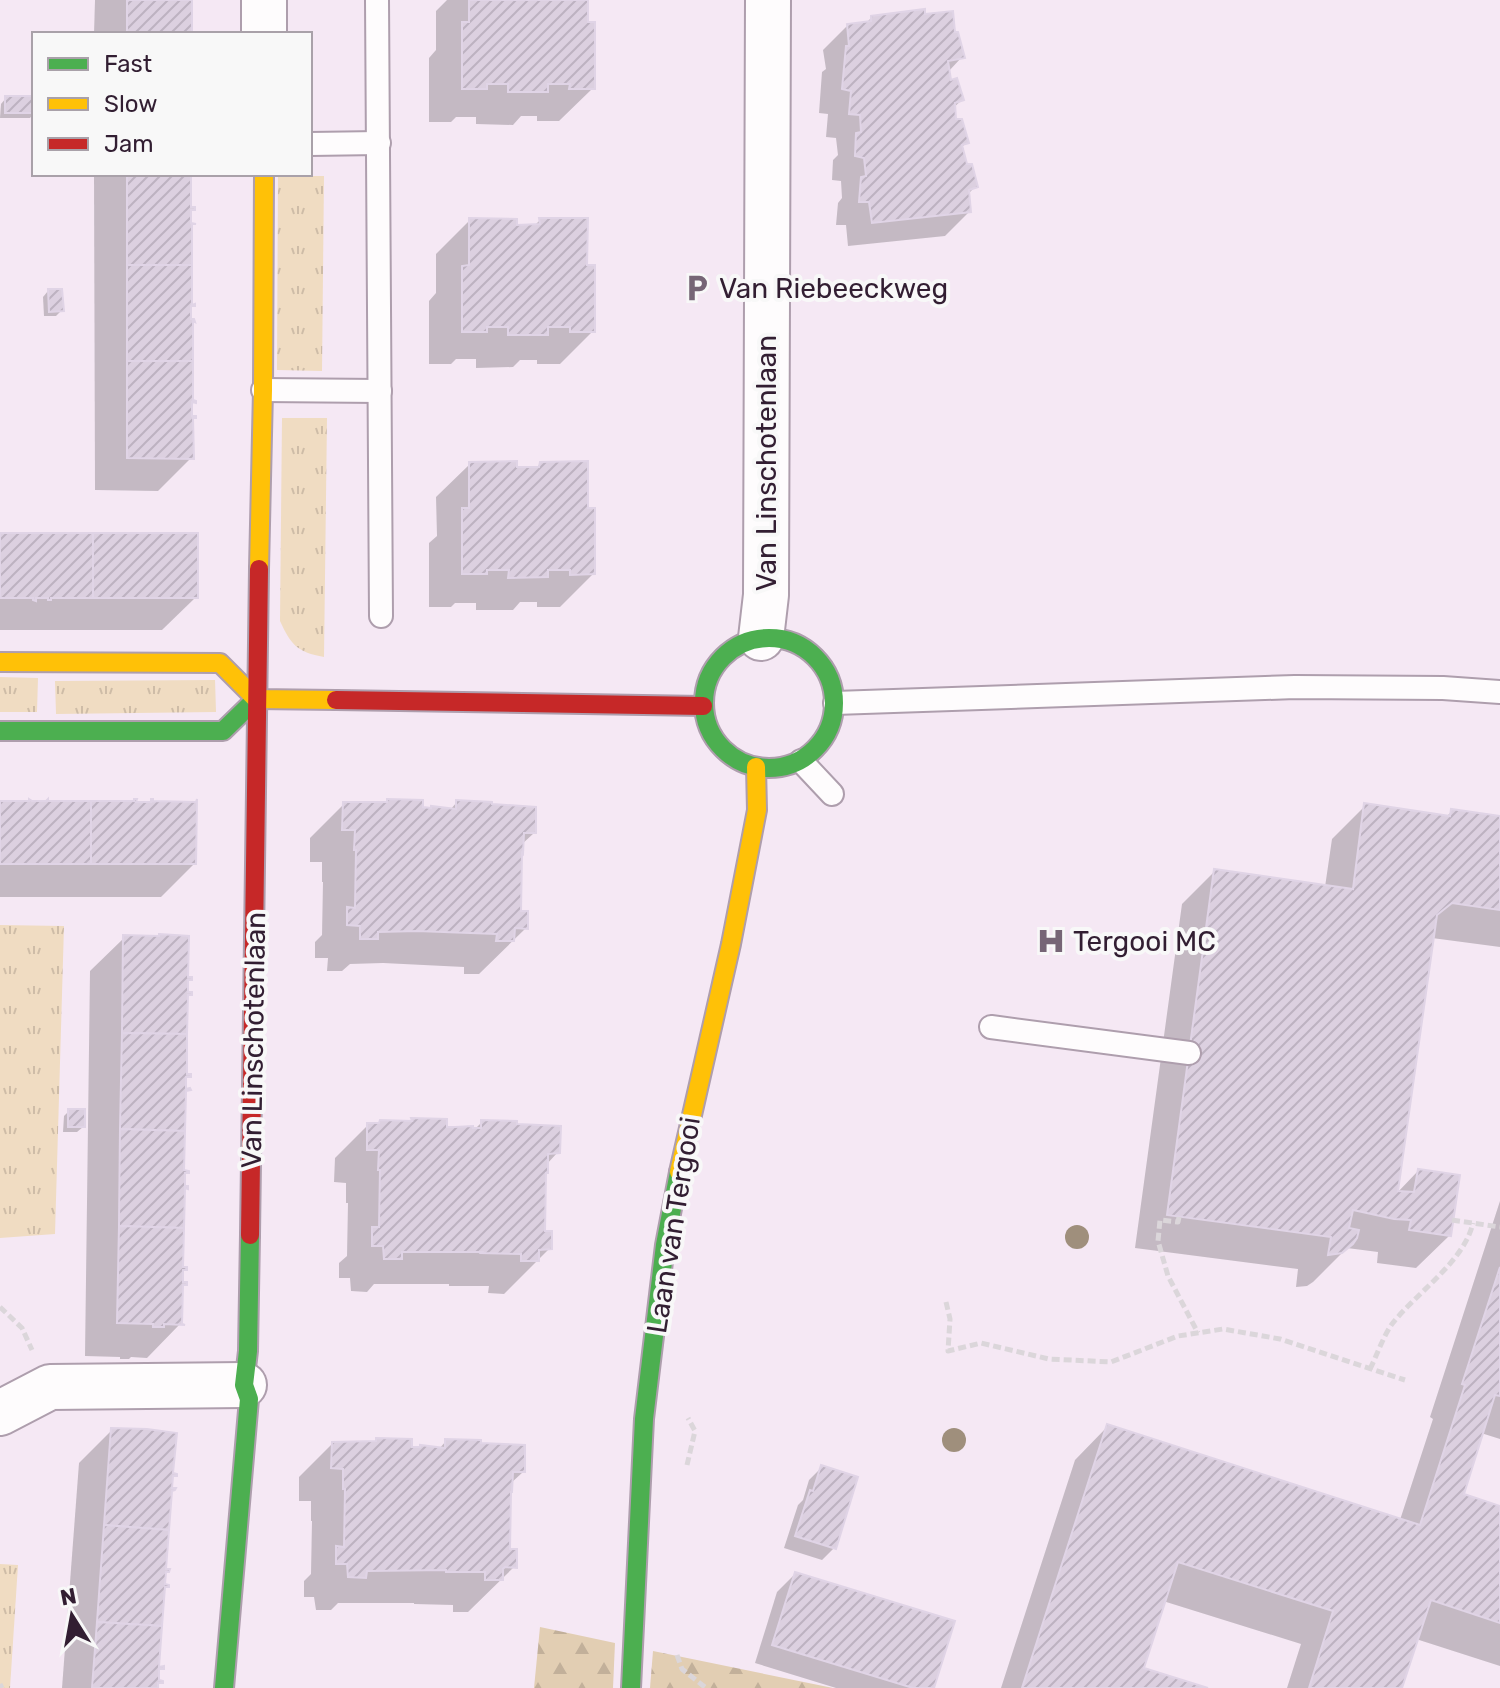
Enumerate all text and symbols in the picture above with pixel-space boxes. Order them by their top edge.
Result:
legend [32,32,312,176]
text: Fast [104,50,152,78]
text: Slow [104,90,157,118]
text: Jam [104,130,154,158]
place label: Van Riebeeckweg [719,272,948,305]
parking icon: Van Riebeeckweg [682,273,712,303]
street label: Van Linschotenlaan [750,335,783,591]
street label: Van Linschotenlaan [235,911,272,1169]
place label: Tergooi MC [1073,925,1216,958]
hospital icon: Tergooi MC [1036,926,1066,956]
street label: Laan van Tergooi [640,1115,707,1336]
north arrow [32,1576,112,1656]
text: N [58,1582,79,1612]

